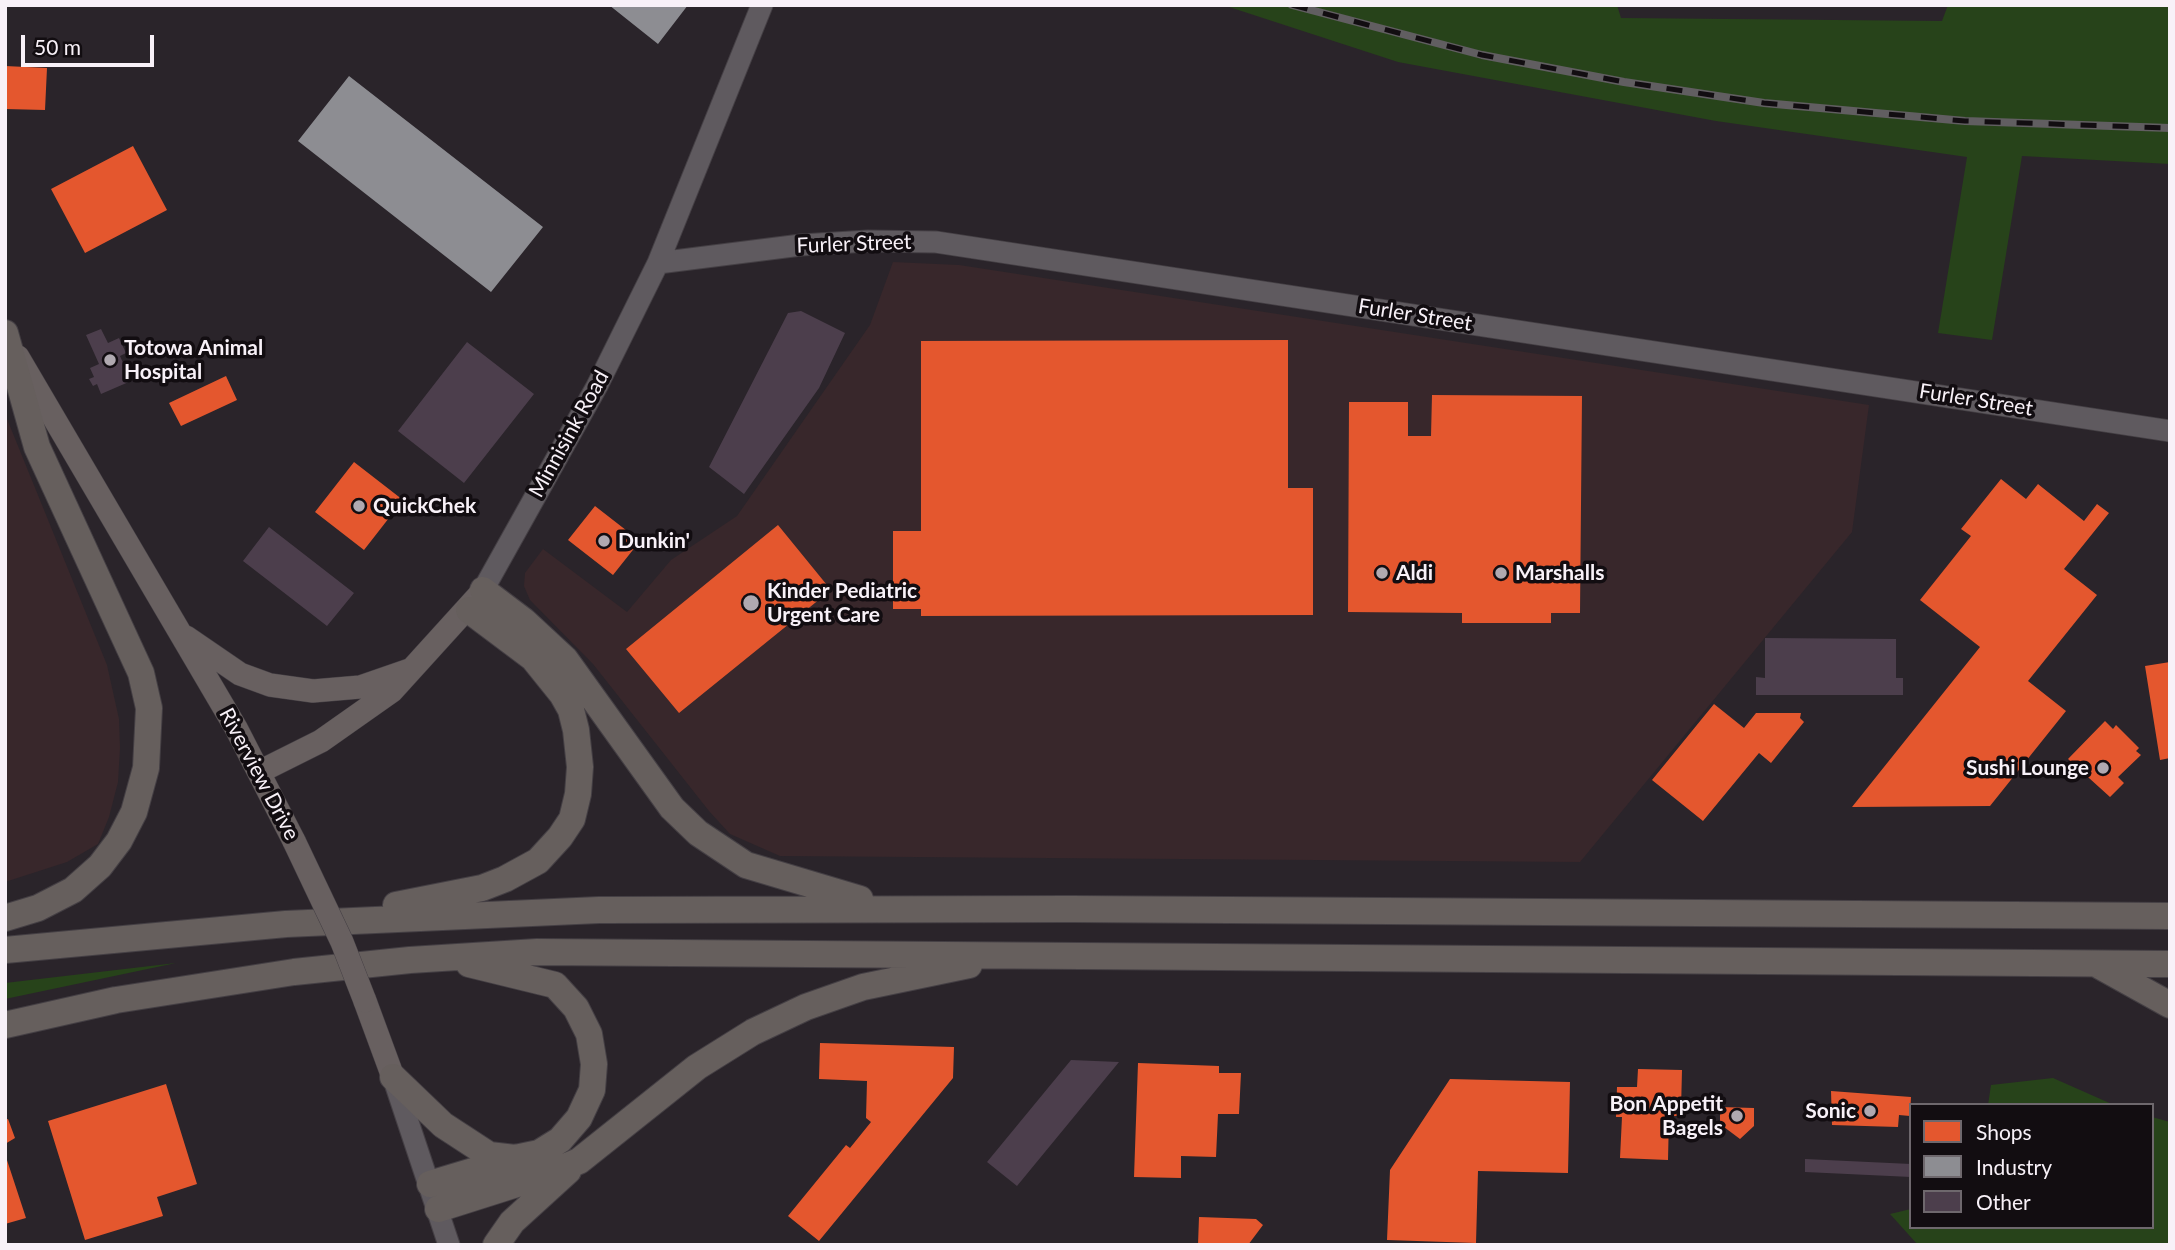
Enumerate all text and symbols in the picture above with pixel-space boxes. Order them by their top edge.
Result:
scale bar [24,21,158,65]
text: 50 m [34,34,81,59]
street label: Furler Street [796,229,912,259]
street label: Furler Street [1356,294,1474,336]
place label: Totowa Animal Hospital [124,335,263,385]
marker: Totowa Animal Hospital [102,352,118,368]
street label: Minnisink Road [524,366,614,502]
street label: Furler Street [1917,379,2035,421]
place label: QuickChek [373,493,476,519]
marker: QuickChek [351,498,367,514]
place label: Dunkin' [618,528,690,554]
marker: Dunkin' [596,533,612,549]
place label: Aldi [1396,560,1433,586]
place label: Marshalls [1515,560,1604,586]
marker: Aldi [1374,565,1390,581]
marker: Marshalls [1493,565,1509,581]
place label: Kinder Pediatric Urgent Care [767,578,917,628]
marker: Kinder Pediatric Urgent Care [741,593,761,613]
street label: Riverview Drive [214,704,304,844]
place label: Sushi Lounge [1966,755,2089,781]
marker: Sushi Lounge [2095,760,2111,776]
place label: Bon Appetit Bagels [1609,1091,1723,1141]
place label: Sonic [1805,1098,1856,1124]
marker: Sonic [1862,1103,1878,1119]
legend [1909,1103,2154,1229]
marker: Bon Appetit Bagels [1729,1108,1745,1124]
text: Shops [1976,1119,2032,1144]
text: Industry [1976,1154,2052,1179]
text: Other [1976,1189,2031,1214]

